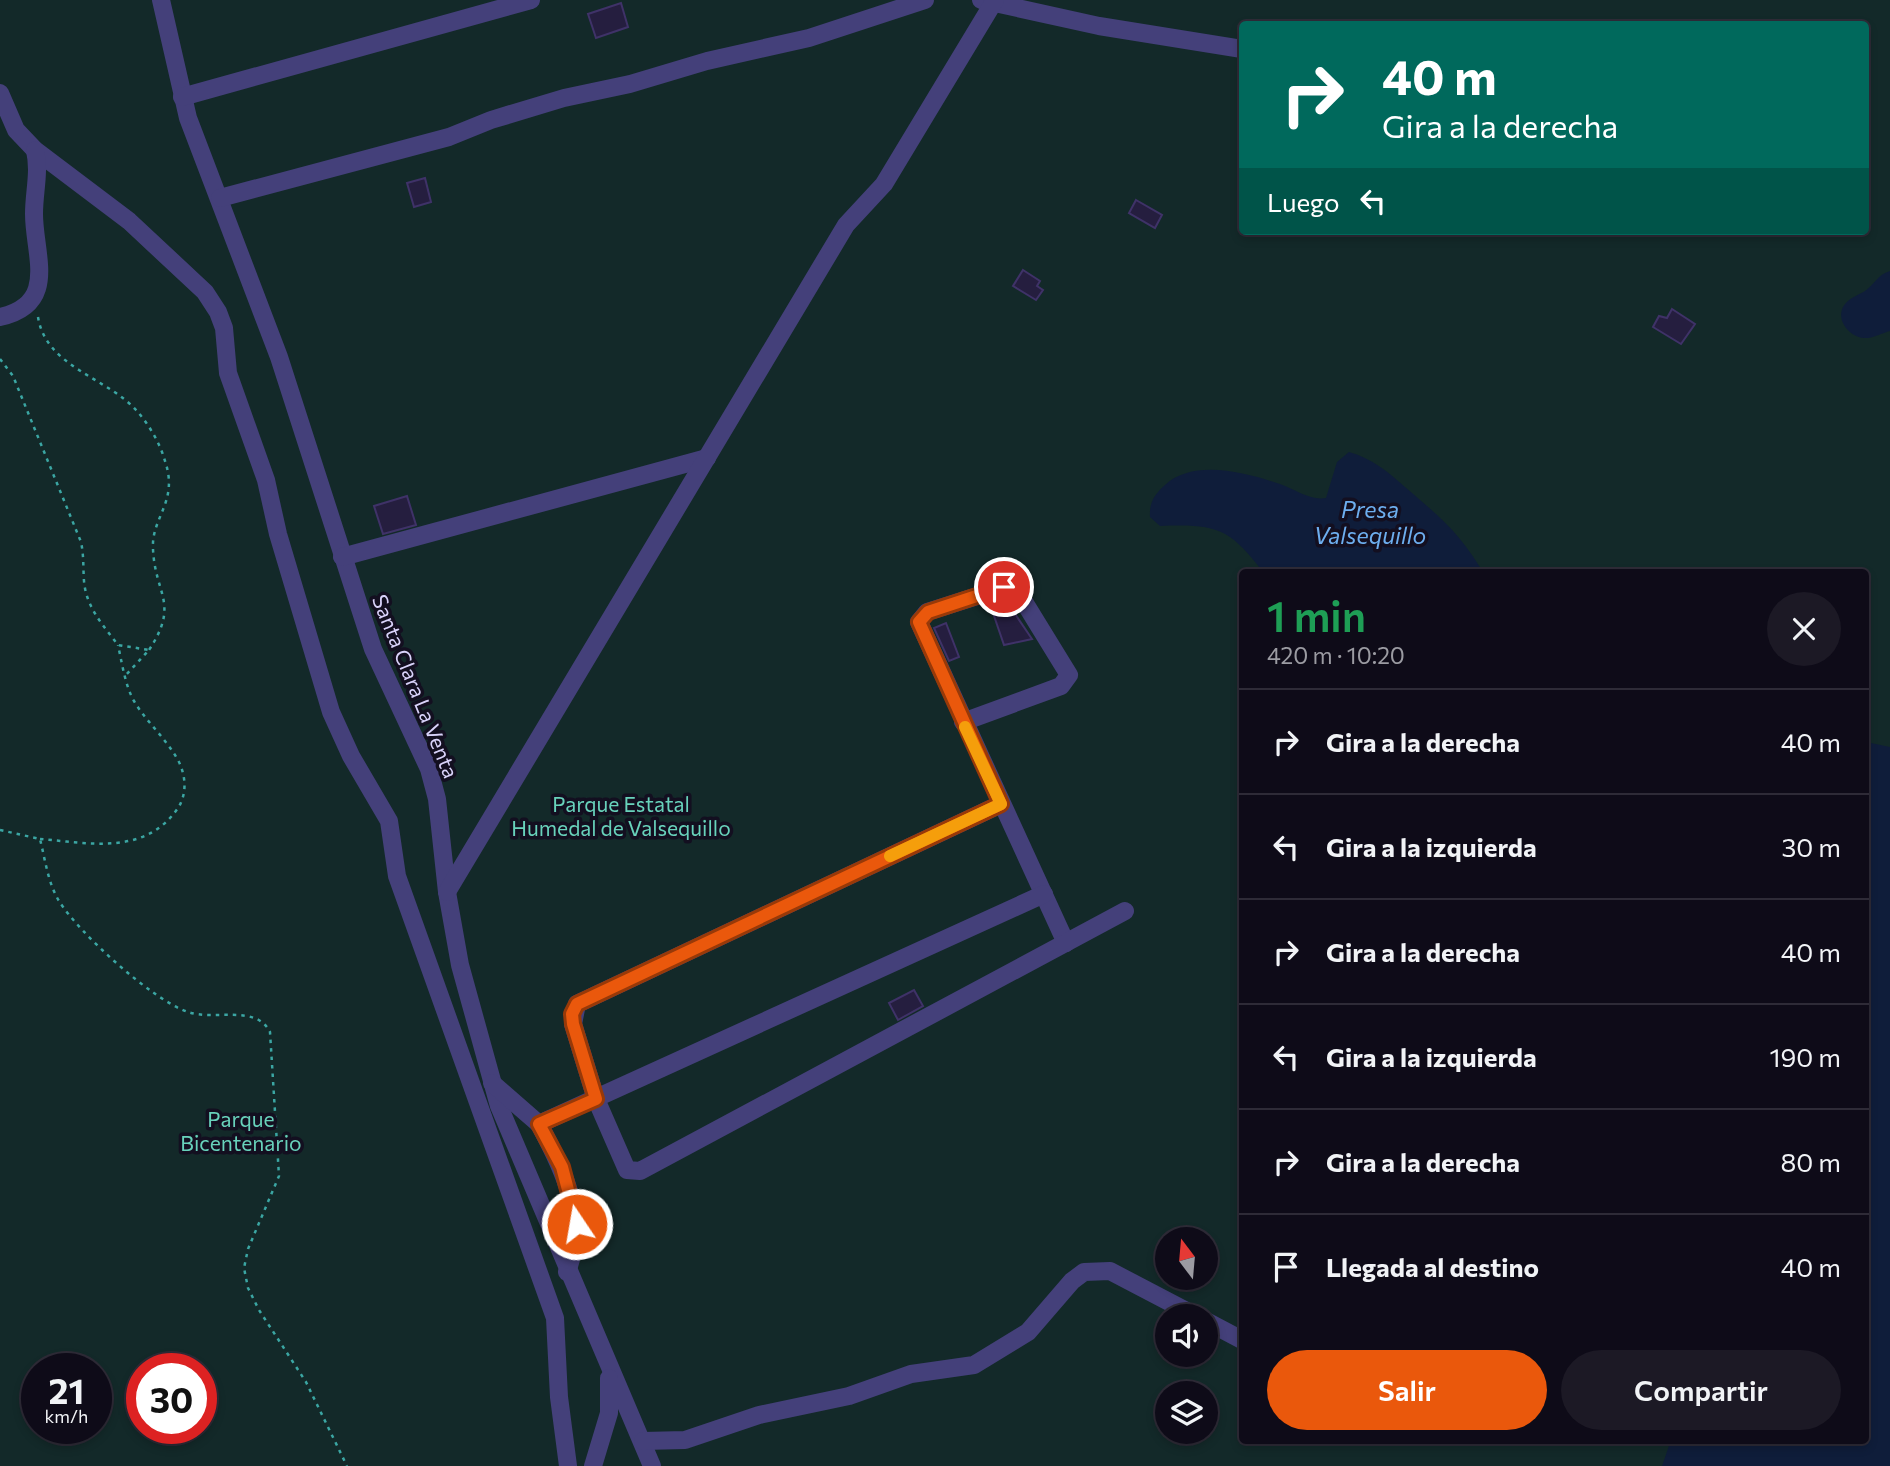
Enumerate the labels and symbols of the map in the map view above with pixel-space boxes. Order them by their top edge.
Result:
water label: Presa Valsequillo [1314,495,1426,549]
pin [974,557,1034,617]
street label: Santa Clara La Venta [368,591,464,781]
park label: Parque Estatal Humedal de Valsequillo [511,791,731,840]
park label: Parque Bicentenario [180,1106,302,1155]
position arrow [540,1187,614,1261]
north arrow [1155,1227,1218,1290]
speed limit sign: 30 [126,1353,217,1444]

